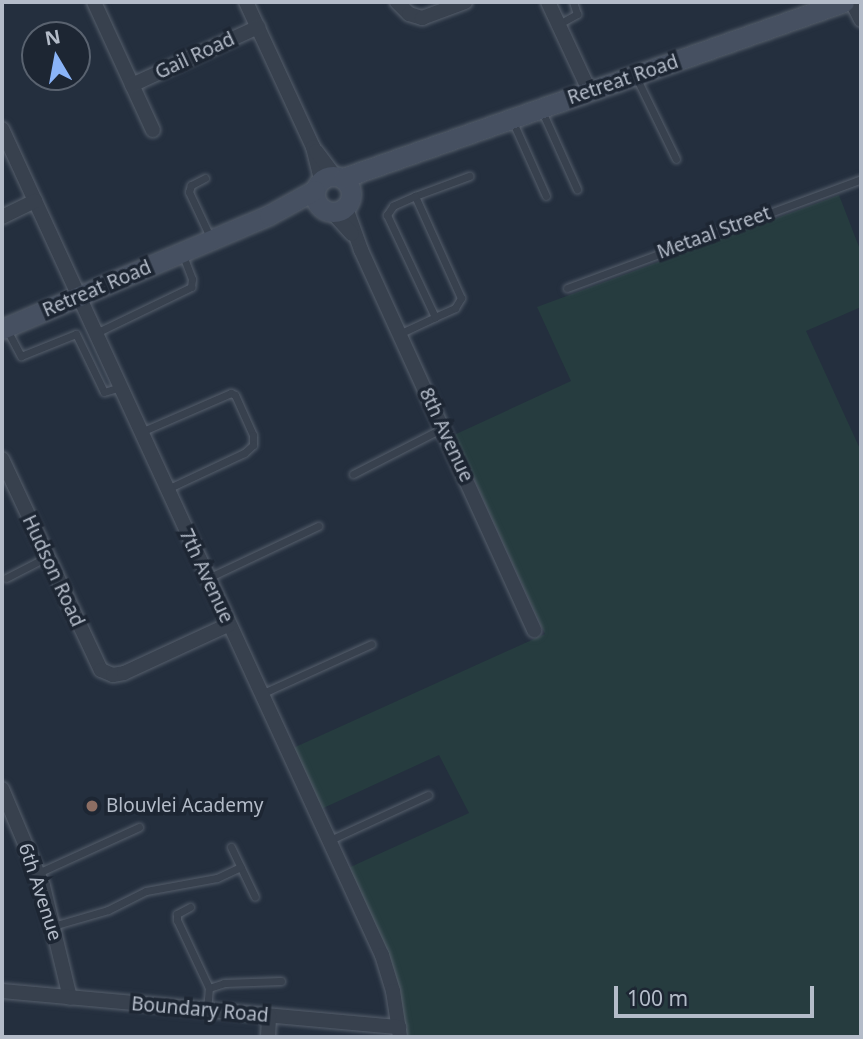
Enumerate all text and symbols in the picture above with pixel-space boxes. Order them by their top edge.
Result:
north arrow [21,21,91,91]
text: N [43,23,63,51]
street label: Gail Road [152,28,238,84]
street label: Retreat Road [565,50,681,110]
street label: Metaal Street [654,202,774,264]
street label: Retreat Road [39,256,155,322]
street label: 8th Avenue [414,384,478,486]
street label: Hudson Road [17,512,89,630]
street label: 7th Avenue [174,525,238,627]
place label: Blouvlei Academy [106,795,263,817]
marker: Blouvlei Academy [84,798,100,814]
street label: 6th Avenue [14,840,66,944]
scale bar [618,972,818,1016]
text: 100 m [627,984,688,1012]
street label: Boundary Road [130,993,270,1027]

